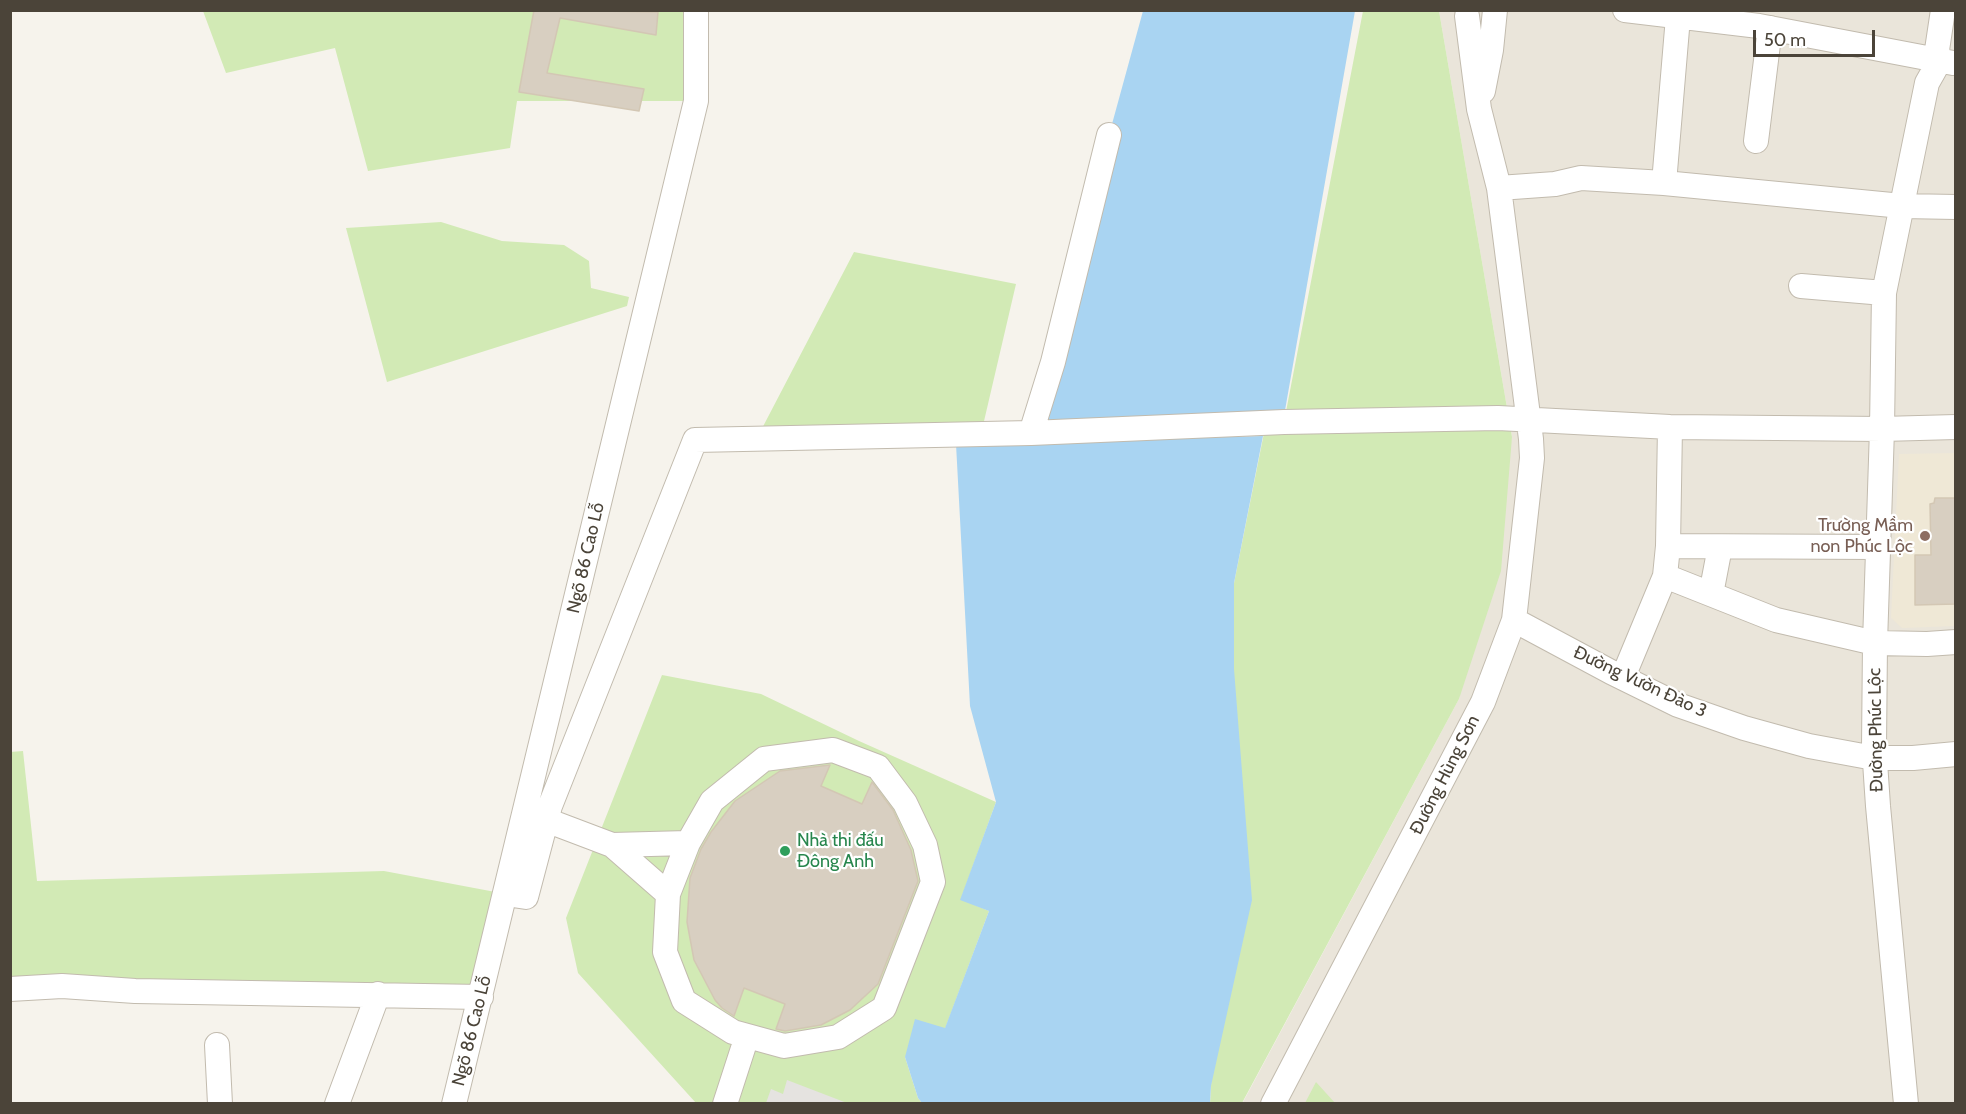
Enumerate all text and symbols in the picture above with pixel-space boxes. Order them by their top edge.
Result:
scale bar [1756,18,1878,56]
text: 50 m [1764,29,1806,51]
street label: Ngõ 86 Cao Lỗ [563,501,609,615]
place label: Trường Mầm non Phúc Lộc [1810,515,1913,558]
marker: Trường Mầm non Phúc Lộc [1918,529,1932,543]
street label: Đường Vườn Đào 3 [1570,642,1710,722]
street label: Đường Phúc Lộc [1864,668,1888,792]
street label: Đường Hùng Sơn [1406,712,1484,838]
place label: Nhà thi đấu Đông Anh [797,830,884,872]
marker: Nhà thi đấu Đông Anh [778,844,792,858]
street label: Ngõ 86 Cao Lỗ [448,974,496,1088]

